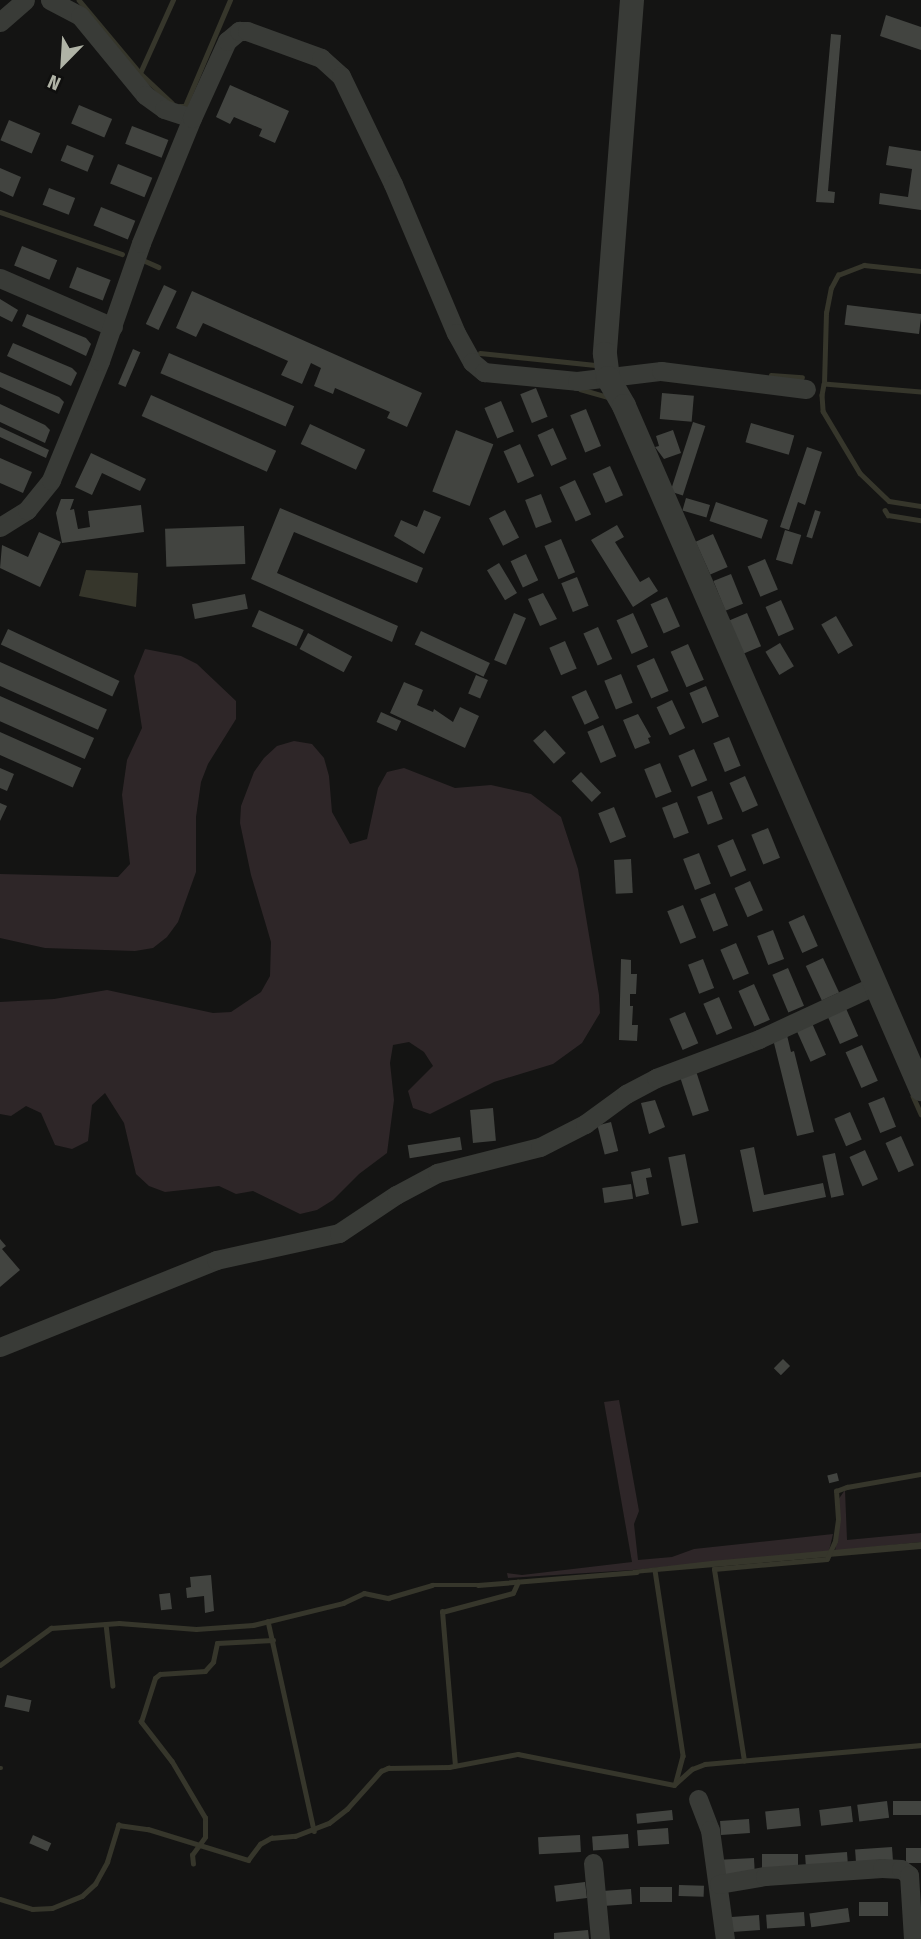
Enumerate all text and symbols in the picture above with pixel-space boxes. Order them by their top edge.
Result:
north arrow [28,28,98,98]
text: N [44,70,64,95]

